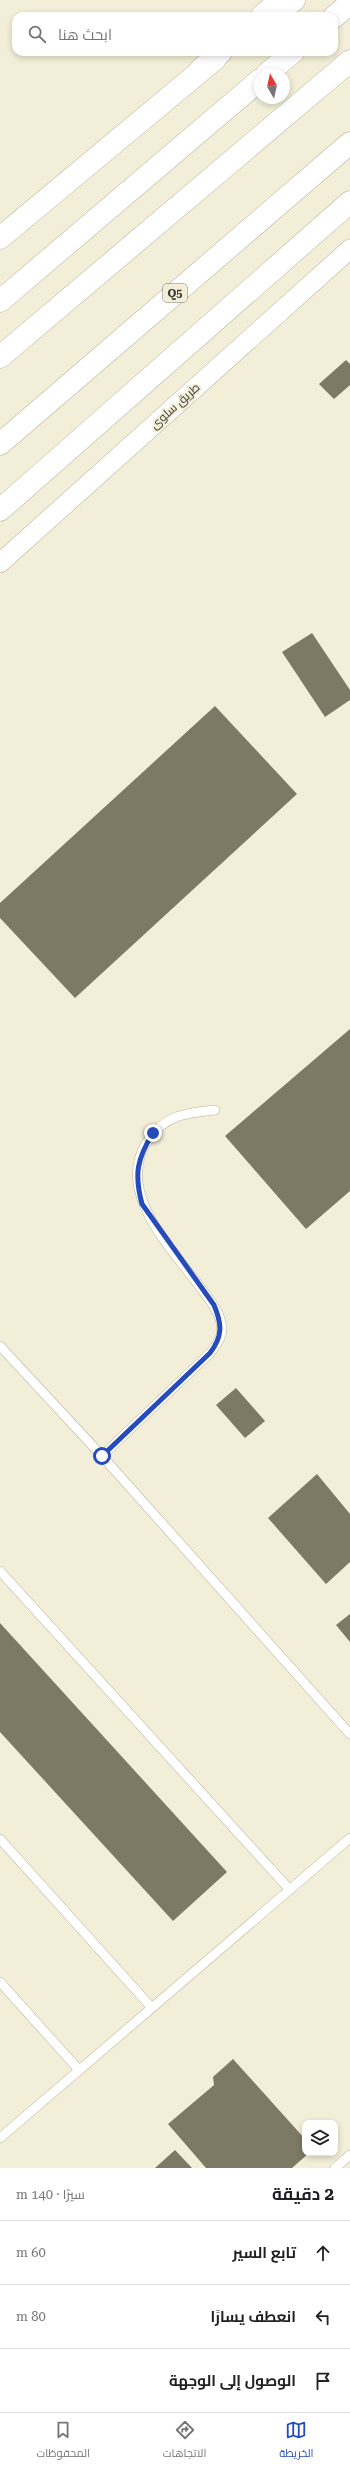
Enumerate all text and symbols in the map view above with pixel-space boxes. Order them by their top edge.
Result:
search box [12,12,338,56]
icon: search [26,23,48,45]
text: ابحث هنا [58,26,112,44]
north arrow [254,68,290,104]
road number: Q5 [163,284,187,302]
street label: طريق سلوى [147,380,203,432]
route end [144,1124,162,1142]
route start [93,1447,111,1465]
map controls [302,2120,338,2156]
button: layers [302,2120,338,2156]
text: 2 دقيقة [272,2184,334,2204]
text: سيرًا · 140 m [16,2187,85,2202]
icon: ahead [312,2242,334,2264]
text: تابع السير [233,2244,296,2262]
text: 60 m [16,2245,46,2260]
icon: left [312,2306,334,2328]
text: انعطف يسارًا [210,2308,296,2326]
text: 80 m [16,2309,46,2324]
icon: arrive [312,2370,334,2392]
text: الوصول إلى الوجهة [169,2372,296,2390]
tab: المحفوظات [36,2419,90,2463]
tab: الاتجاهات [163,2419,206,2463]
tab: الخريطة [279,2419,314,2463]

